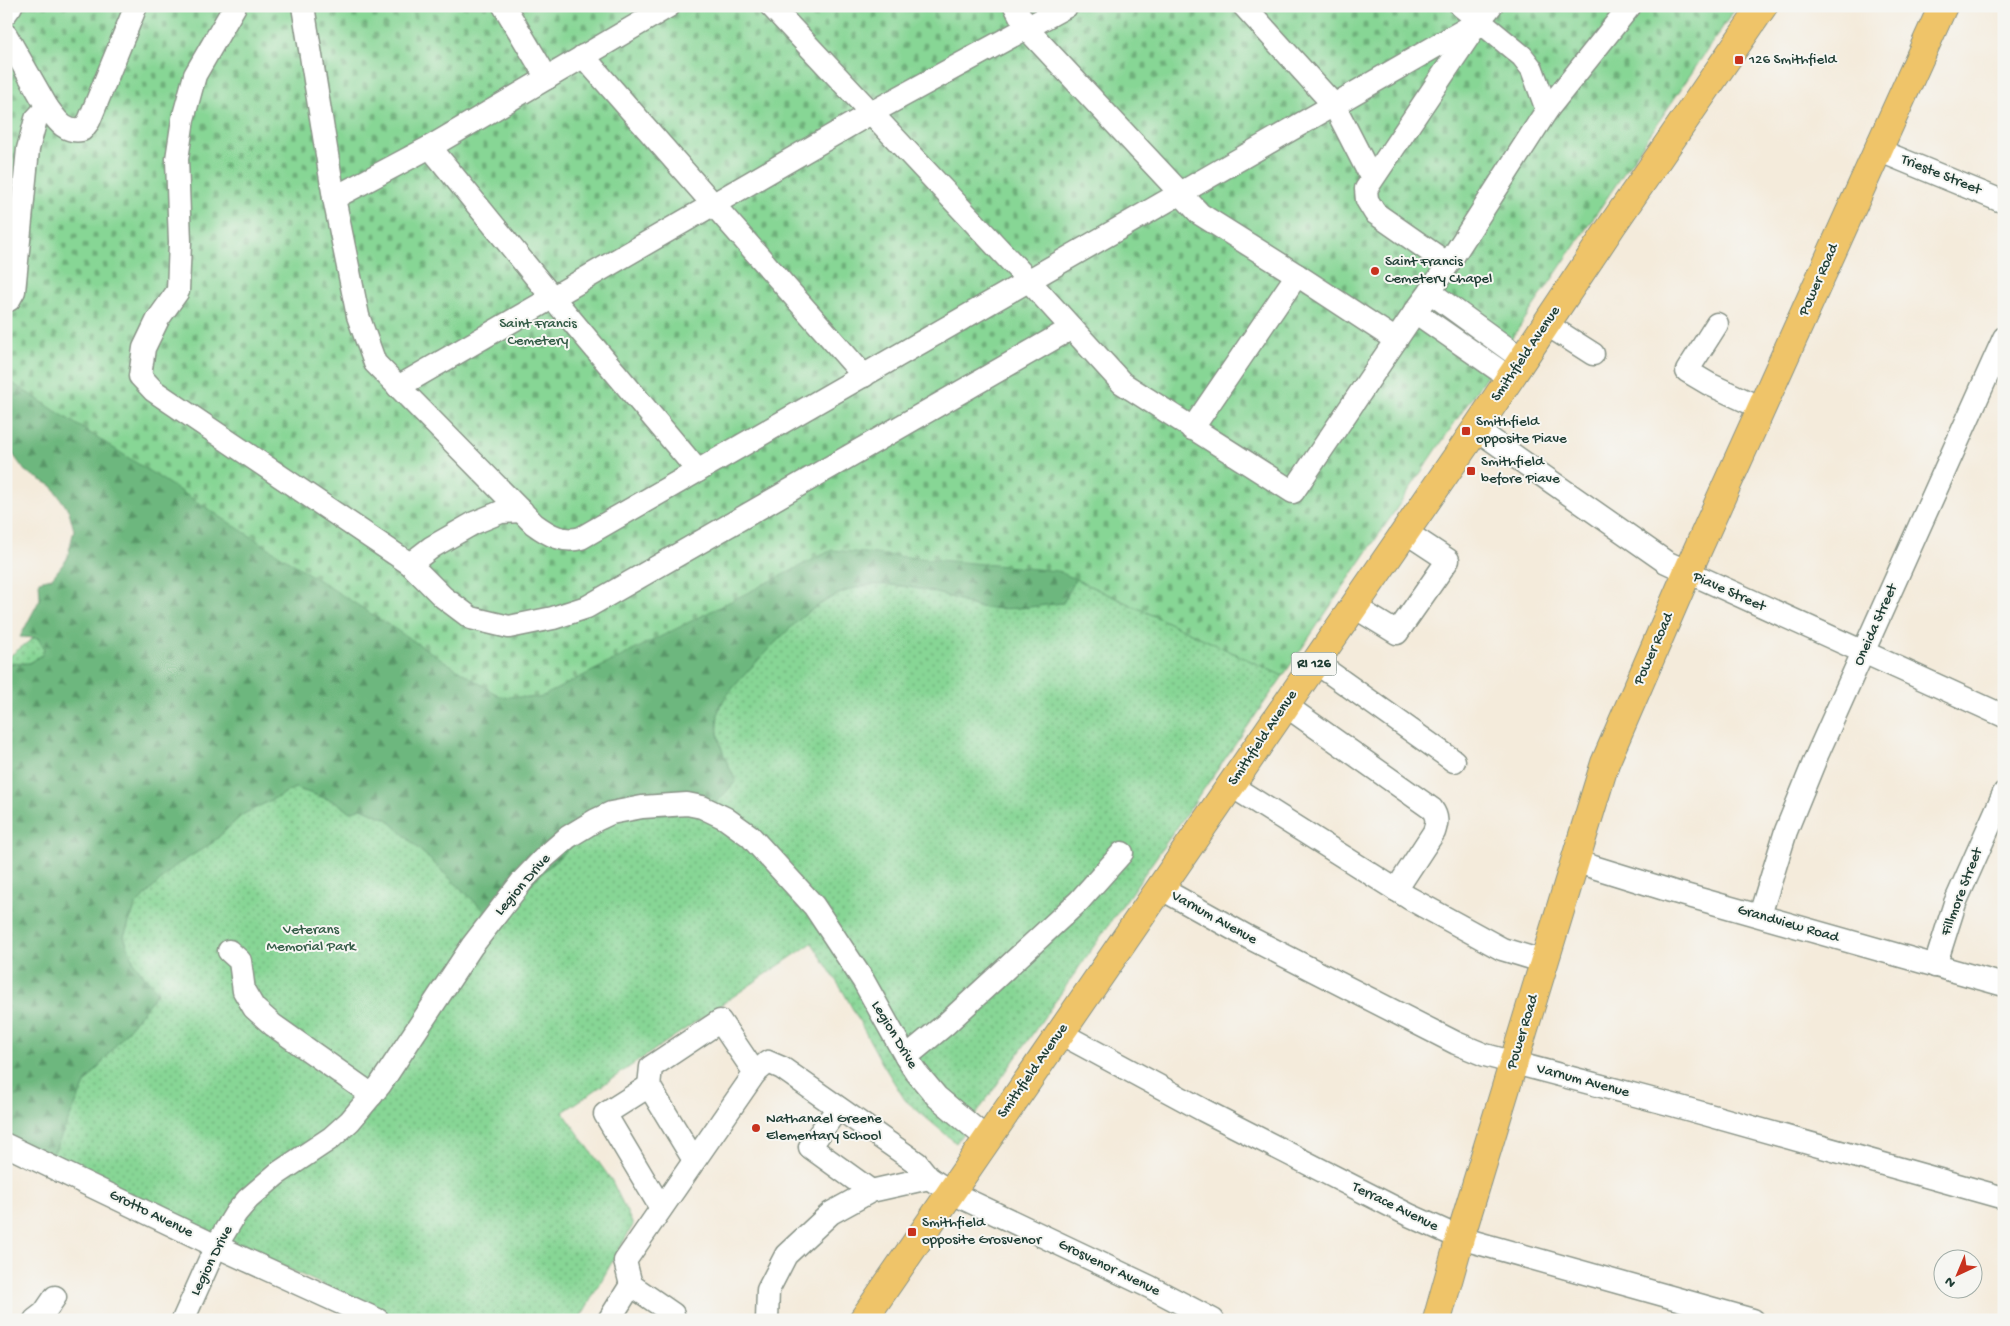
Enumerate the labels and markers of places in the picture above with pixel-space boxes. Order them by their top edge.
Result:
place label: 126 Smithfield [1748,51,1837,69]
marker: 126 Smithfield [1733,54,1745,66]
place label: Saint Francis Cemetery Chapel [1385,253,1492,288]
marker: Saint Francis Cemetery Chapel [1369,265,1381,277]
place label: Smithfield opposite Piave [1476,413,1567,448]
marker: Smithfield opposite Piave [1460,425,1472,437]
place label: Smithfield before Piave [1481,453,1560,488]
marker: Smithfield before Piave [1465,465,1477,477]
place label: Nathanael Greene Elementary School [766,1110,882,1145]
marker: Nathanael Greene Elementary School [750,1122,762,1134]
place label: Smithfield opposite Grosvenor [922,1214,1043,1249]
marker: Smithfield opposite Grosvenor [906,1226,918,1238]

